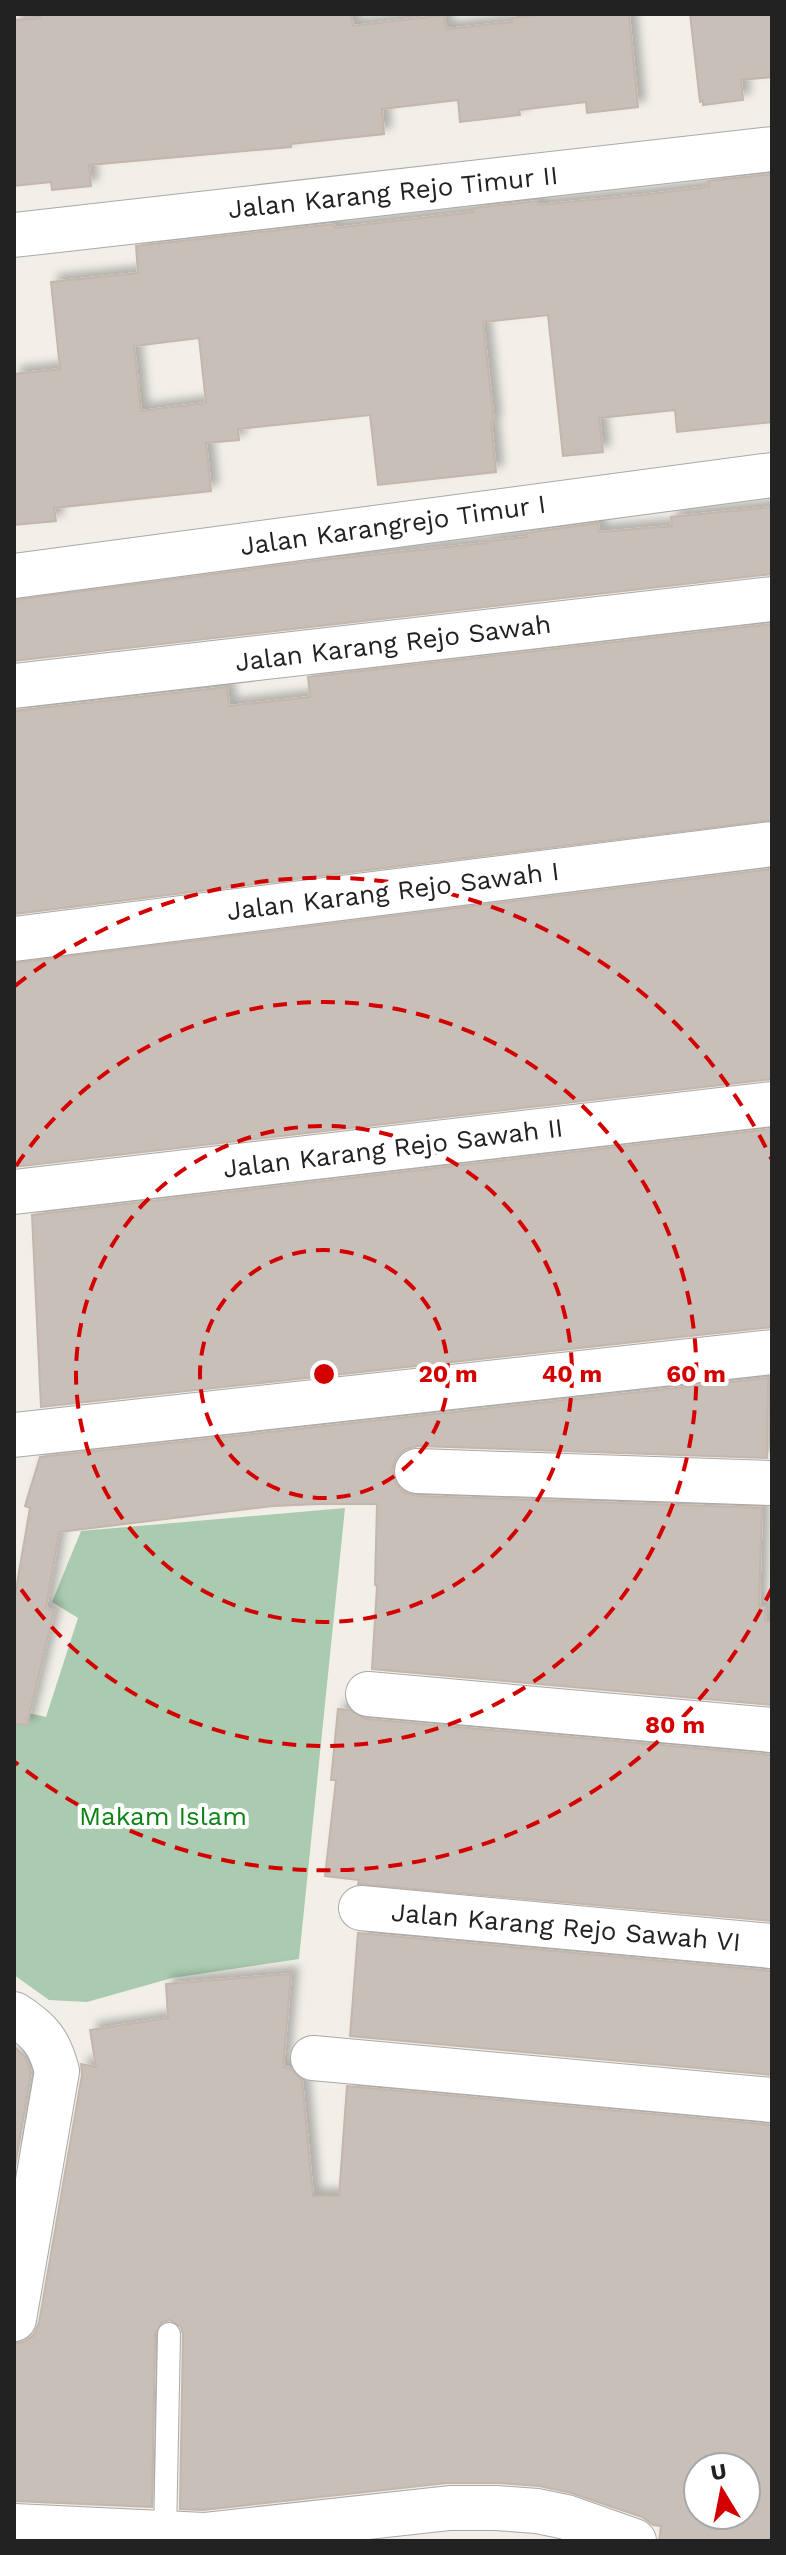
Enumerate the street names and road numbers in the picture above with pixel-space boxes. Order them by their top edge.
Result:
street label: Jalan Karang Rejo Timur II [227,160,559,224]
street label: Jalan Karangrejo Timur I [238,489,548,561]
street label: Jalan Karang Rejo Sawah [233,609,553,677]
street label: Jalan Karang Rejo Sawah I [225,856,561,926]
street label: Jalan Karang Rejo Sawah II [221,1112,565,1184]
street label: Jalan Karang Rejo Sawah VI [390,1897,742,1957]

